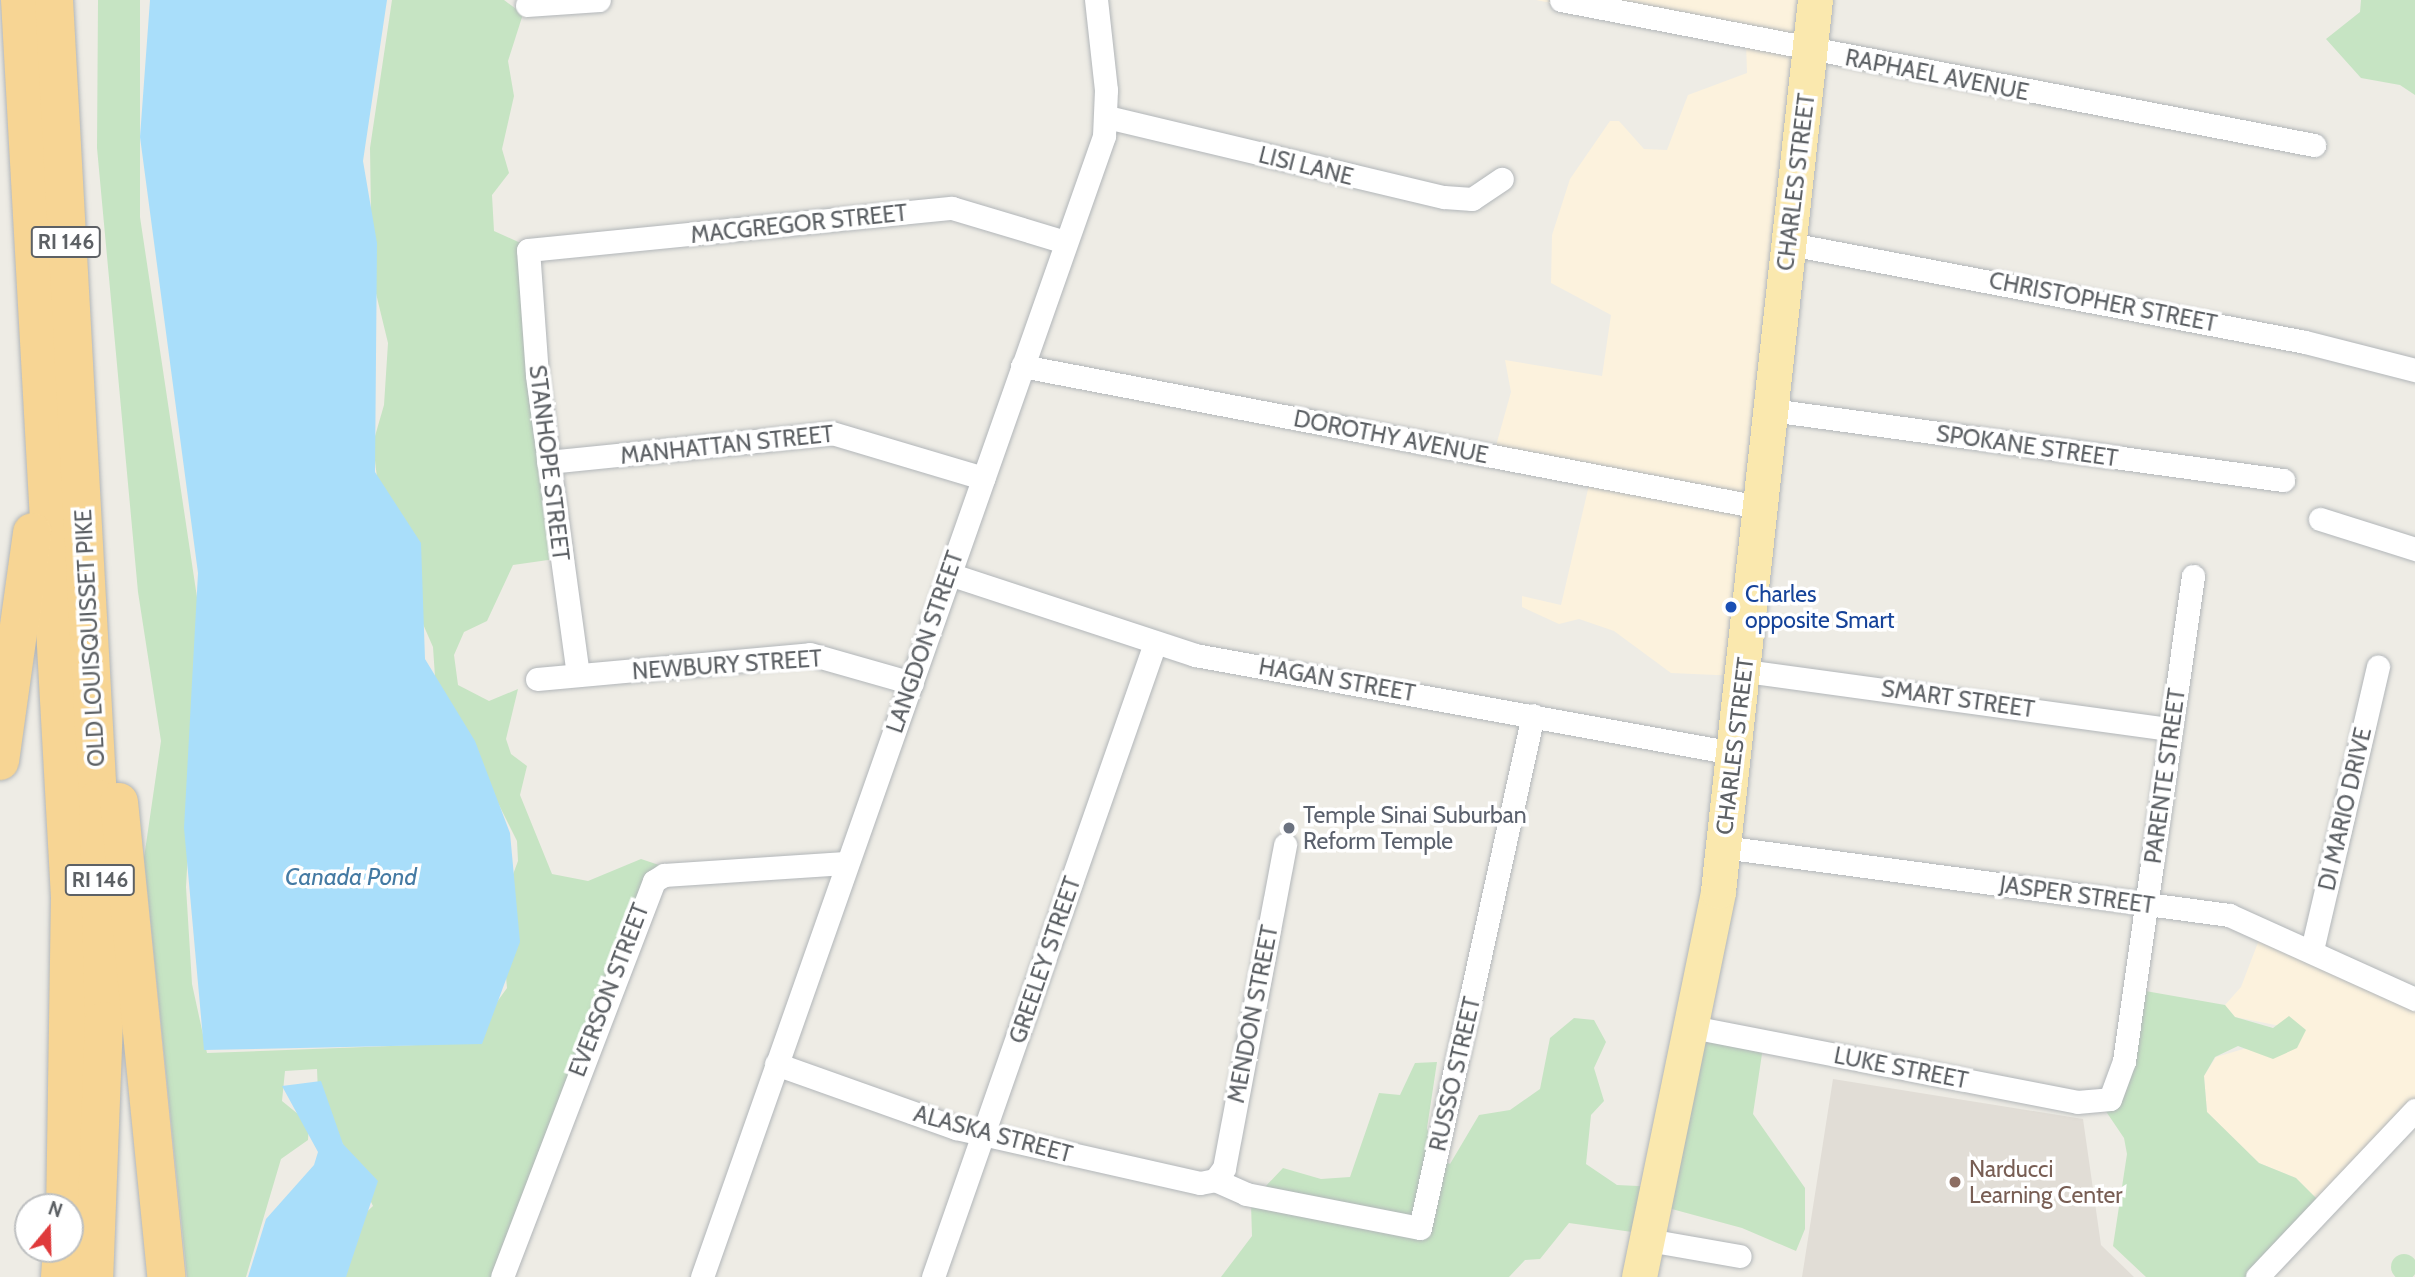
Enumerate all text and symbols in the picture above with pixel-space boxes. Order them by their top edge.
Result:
street label: RAPHAEL AVENUE [1843,44,2031,106]
street label: CHARLES STREET [1771,92,1821,272]
street label: LISI LANE [1256,141,1356,191]
street label: MACGREGOR STREET [689,199,909,249]
road number: RI 146 [29,224,103,260]
street label: CHRISTOPHER STREET [1987,266,2219,338]
street label: STANHOPE STREET [523,363,575,563]
street label: DOROTHY AVENUE [1291,405,1491,469]
street label: MANHATTAN STREET [619,420,835,470]
street label: SPOKANE STREET [1935,420,2119,472]
street label: OLD LOUISQUISSET PIKE [69,509,111,767]
street label: LANGDON STREET [881,547,969,737]
place label: Charles opposite Smart [1745,580,1894,634]
marker: Charles opposite Smart [1723,599,1739,615]
street label: NEWBURY STREET [631,645,823,685]
street label: HAGAN STREET [1257,653,1417,707]
street label: CHARLES STREET [1710,656,1760,836]
street label: SMART STREET [1880,675,2036,723]
street label: PARENTE STREET [2139,687,2191,865]
street label: DI MARIO DRIVE [2313,725,2377,893]
place label: Temple Sinai Suburban Reform Temple [1303,801,1527,855]
marker: Temple Sinai Suburban Reform Temple [1281,820,1297,836]
road number: RI 146 [63,862,137,898]
water label: Canada Pond [285,863,417,891]
street label: JASPER STREET [1998,870,2156,920]
street label: GREELEY STREET [1004,873,1086,1047]
street label: EVERSON STREET [563,900,655,1080]
street label: MENDON STREET [1222,923,1284,1105]
street label: RUSSO STREET [1424,994,1486,1154]
street label: LUKE STREET [1832,1041,1970,1095]
street label: ALASKA STREET [911,1100,1075,1168]
place label: Narducci Learning Center [1969,1155,2123,1209]
marker: Narducci Learning Center [1947,1174,1963,1190]
north arrow [14,1193,84,1263]
text: N [45,1197,65,1223]

